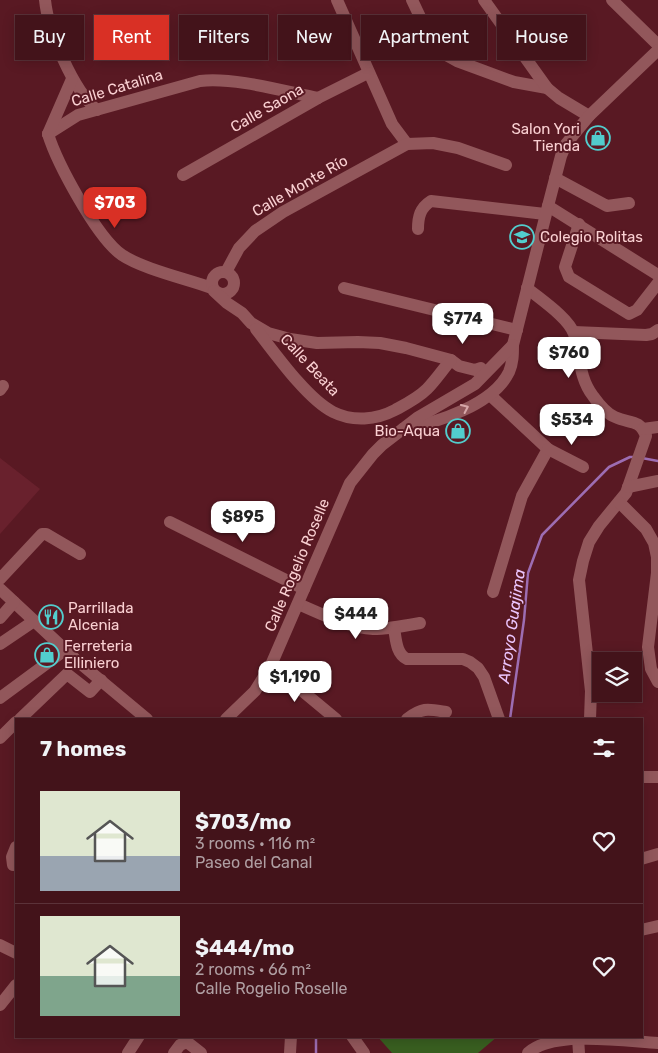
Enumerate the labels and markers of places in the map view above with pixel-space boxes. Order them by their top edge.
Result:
place label: Salon Yori Tienda [511,120,580,155]
shop icon: Salon Yori Tienda [585,125,611,151]
pin: $703 [85,186,145,229]
school or university icon: Colegio Rolitas [509,224,535,250]
place label: Colegio Rolitas [540,228,643,246]
pin: $774 [433,302,493,345]
pin: $760 [539,336,599,379]
pin: $534 [542,404,602,446]
shop icon: Bio-Aqua [445,418,471,444]
place label: Bio-Aqua [375,422,440,440]
pin: $895 [213,500,273,543]
pin: $444 [326,598,386,640]
place label: Parrillada Alcenia [68,599,134,634]
restaurant icon: Parrillada Alcenia [38,604,64,630]
place label: Ferreteria Elliniero [64,637,132,672]
shop icon: Ferreteria Elliniero [34,642,60,668]
pin: $1,190 [254,660,336,703]

